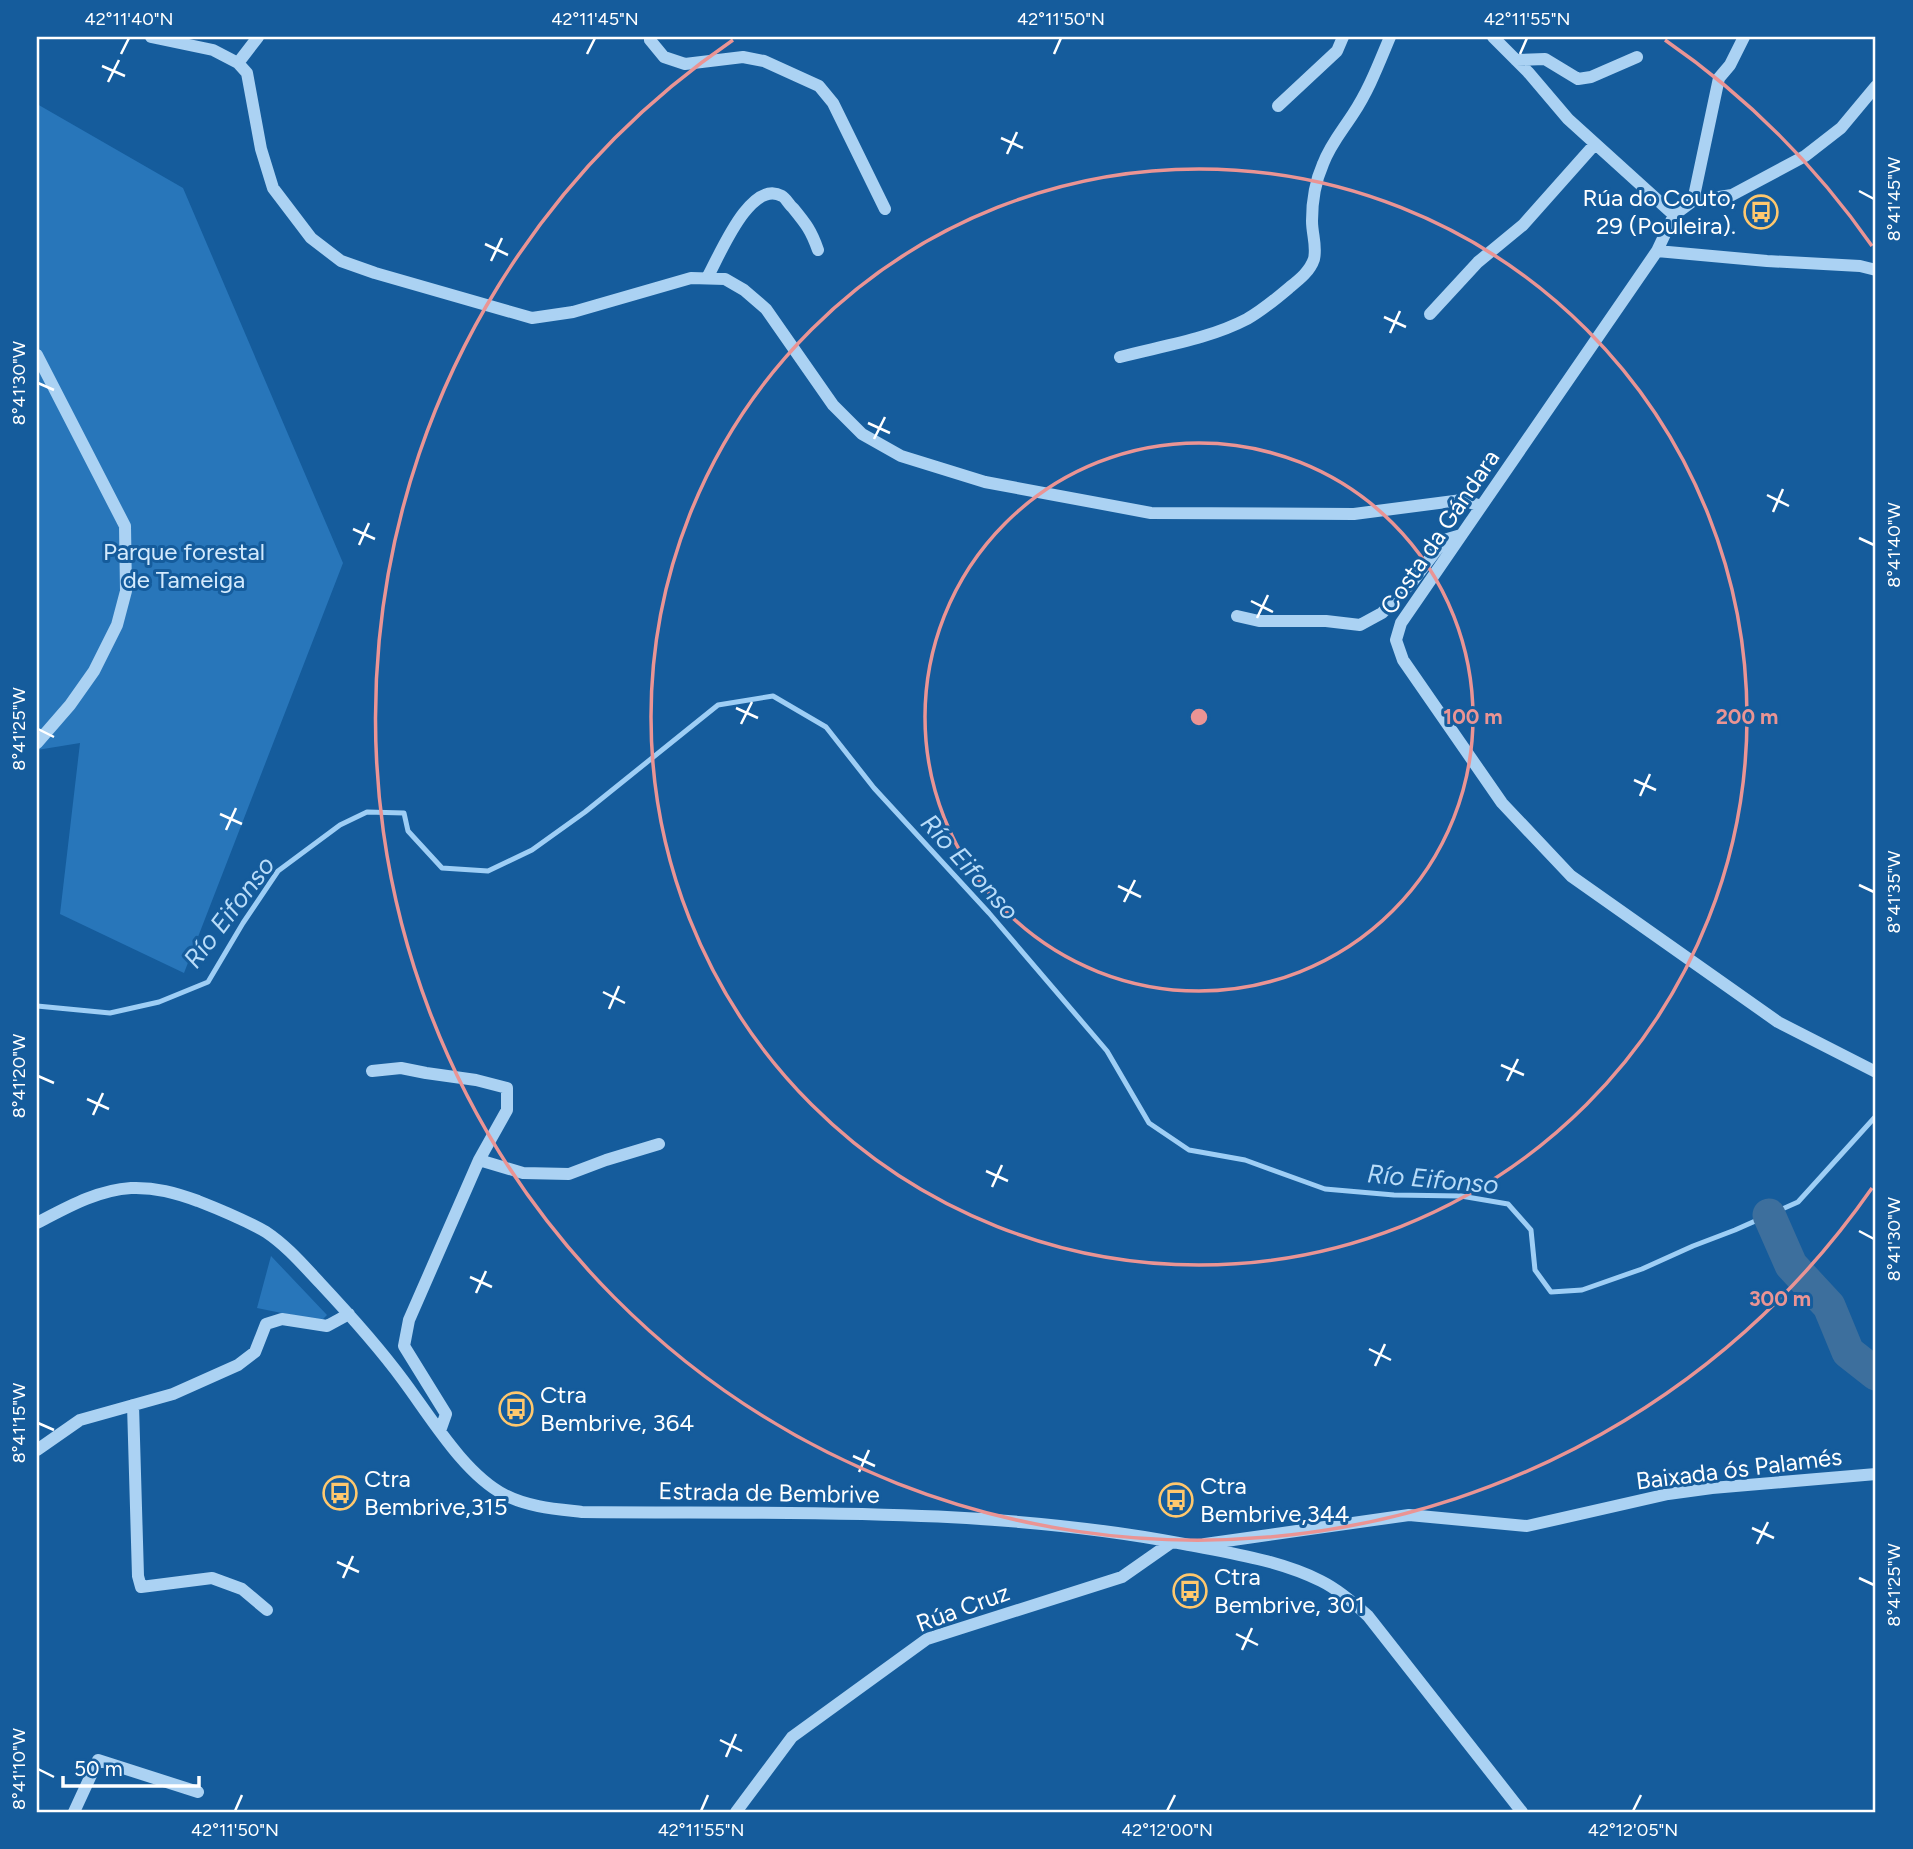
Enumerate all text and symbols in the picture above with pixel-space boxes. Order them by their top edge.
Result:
text: 42°11'40"N [85,8,173,30]
text: 42°11'45"N [551,8,639,30]
text: 42°11'50"N [1017,8,1105,30]
text: 42°11'55"N [1484,8,1570,30]
text: 8°41'45"W [1883,156,1905,241]
place label: Rúa do Couto, 29 (Pouleira). [1583,183,1736,240]
bus stop icon: Rúa do Couto, 29 (Pouleira). [1742,193,1780,231]
text: 8°41'30"W [8,340,30,425]
street label: Costa da Gándara [1374,444,1505,620]
text: 8°41'40"W [1883,501,1905,588]
park label: Parque forestal de Tameiga [103,537,265,594]
text: 8°41'25"W [8,687,30,771]
text: 100 m [1443,704,1503,729]
text: 200 m [1716,704,1778,729]
centre of rings [1187,705,1211,729]
water label: Río Eifonso [914,807,1026,927]
water label: Río Eifonso [177,850,281,974]
text: 8°41'35"W [1883,850,1905,934]
text: 8°41'20"W [8,1033,30,1118]
water label: Río Eifonso [1366,1157,1500,1201]
text: 8°41'30"W [1883,1196,1905,1281]
text: 300 m [1749,1286,1811,1311]
place label: Ctra Bembrive, 364 [540,1380,694,1437]
text: 8°41'15"W [8,1382,30,1463]
bus stop icon: Ctra Bembrive, 364 [497,1390,535,1428]
street label: Baixada ós Palamés [1634,1441,1844,1496]
place label: Ctra Bembrive,315 [364,1464,507,1521]
place label: Ctra Bembrive,344 [1200,1471,1350,1528]
bus stop icon: Ctra Bembrive,315 [321,1474,359,1512]
street label: Estrada de Bembrive [658,1476,880,1509]
bus stop icon: Ctra Bembrive,344 [1157,1481,1195,1519]
text: 8°41'25"W [1883,1543,1905,1627]
place label: Ctra Bembrive, 301 [1214,1562,1365,1619]
bus stop icon: Ctra Bembrive, 301 [1171,1572,1209,1610]
street label: Rúa Cruz [912,1577,1013,1638]
text: 8°41'10"W [8,1727,30,1810]
scale bar [63,1744,200,1788]
text: 50 m [74,1756,123,1781]
text: 42°11'50"N [191,1819,279,1841]
text: 42°11'55"N [658,1819,744,1841]
text: 42°12'00"N [1121,1819,1213,1841]
text: 42°12'05"N [1588,1819,1678,1841]

